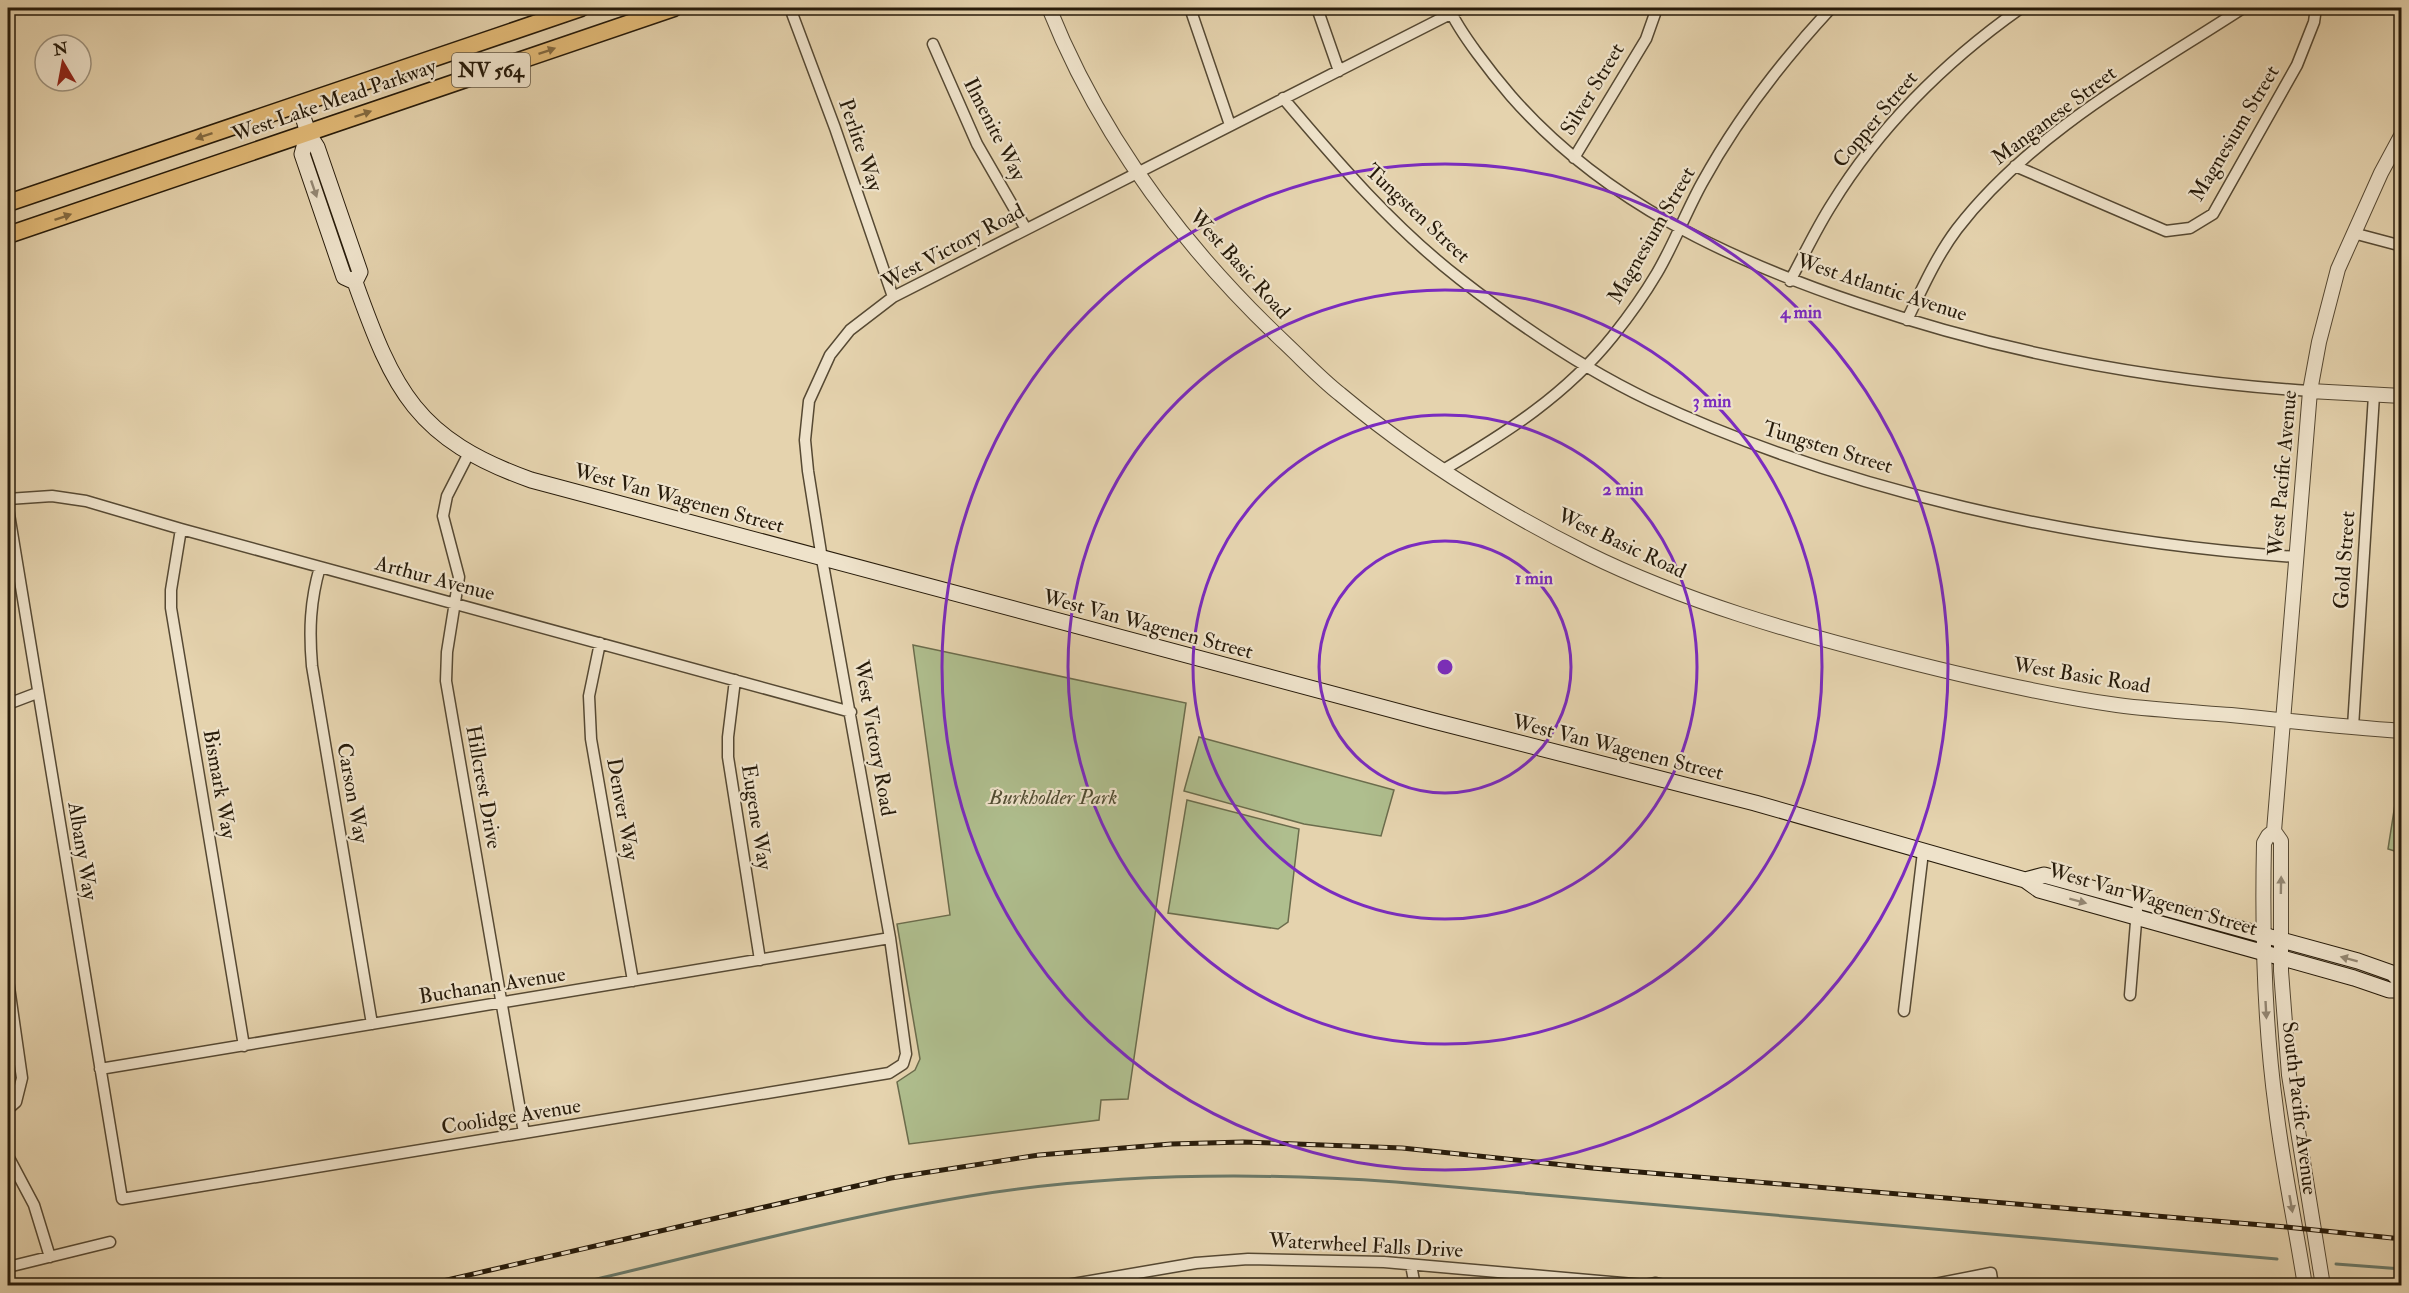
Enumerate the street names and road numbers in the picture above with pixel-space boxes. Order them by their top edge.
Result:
street label: Silver Street [1554,38,1631,140]
street label: West Lake Mead Parkway [228,53,441,148]
road number: NV 564 [452,53,530,87]
street label: Manganese Street [1987,60,2122,171]
street label: Magnesium Street [2183,60,2286,206]
street label: Copper Street [1827,65,1924,173]
street label: Ilmenite Way [957,73,1032,186]
street label: Perlite Way [832,95,889,196]
street label: Tungsten Street [1359,158,1476,269]
street label: Magnesium Street [1601,162,1702,309]
street label: West Victory Road [876,197,1030,296]
street label: West Basic Road [1183,203,1296,325]
street label: West Atlantic Avenue [1792,247,1971,328]
street label: West Pacific Avenue [2262,389,2303,558]
street label: Tungsten Street [1760,415,1896,480]
street label: West Van Wagenen Street [570,457,787,540]
street label: West Basic Road [1552,502,1691,585]
street label: Gold Street [2328,510,2361,610]
street label: Arthur Avenue [371,549,498,607]
street label: West Van Wagenen Street [1039,583,1256,666]
street label: West Basic Road [2010,651,2153,700]
street label: West Victory Road [847,657,902,819]
street label: West Van Wagenen Street [1509,708,1726,787]
street label: Hillcrest Drive [459,723,508,851]
street label: Bismark Way [197,727,243,842]
street label: Carson Way [330,741,375,846]
street label: Denver Way [600,756,645,863]
street label: Eugene Way [735,762,778,872]
street label: Albany Way [61,799,104,903]
street label: West Van Wagenen Street [2044,856,2261,942]
street label: Buchanan Avenue [417,961,568,1010]
street label: South Pacific Avenue [2275,1020,2324,1197]
street label: Coolidge Avenue [439,1092,583,1141]
street label: Waterwheel Falls Drive [1267,1227,1464,1264]

